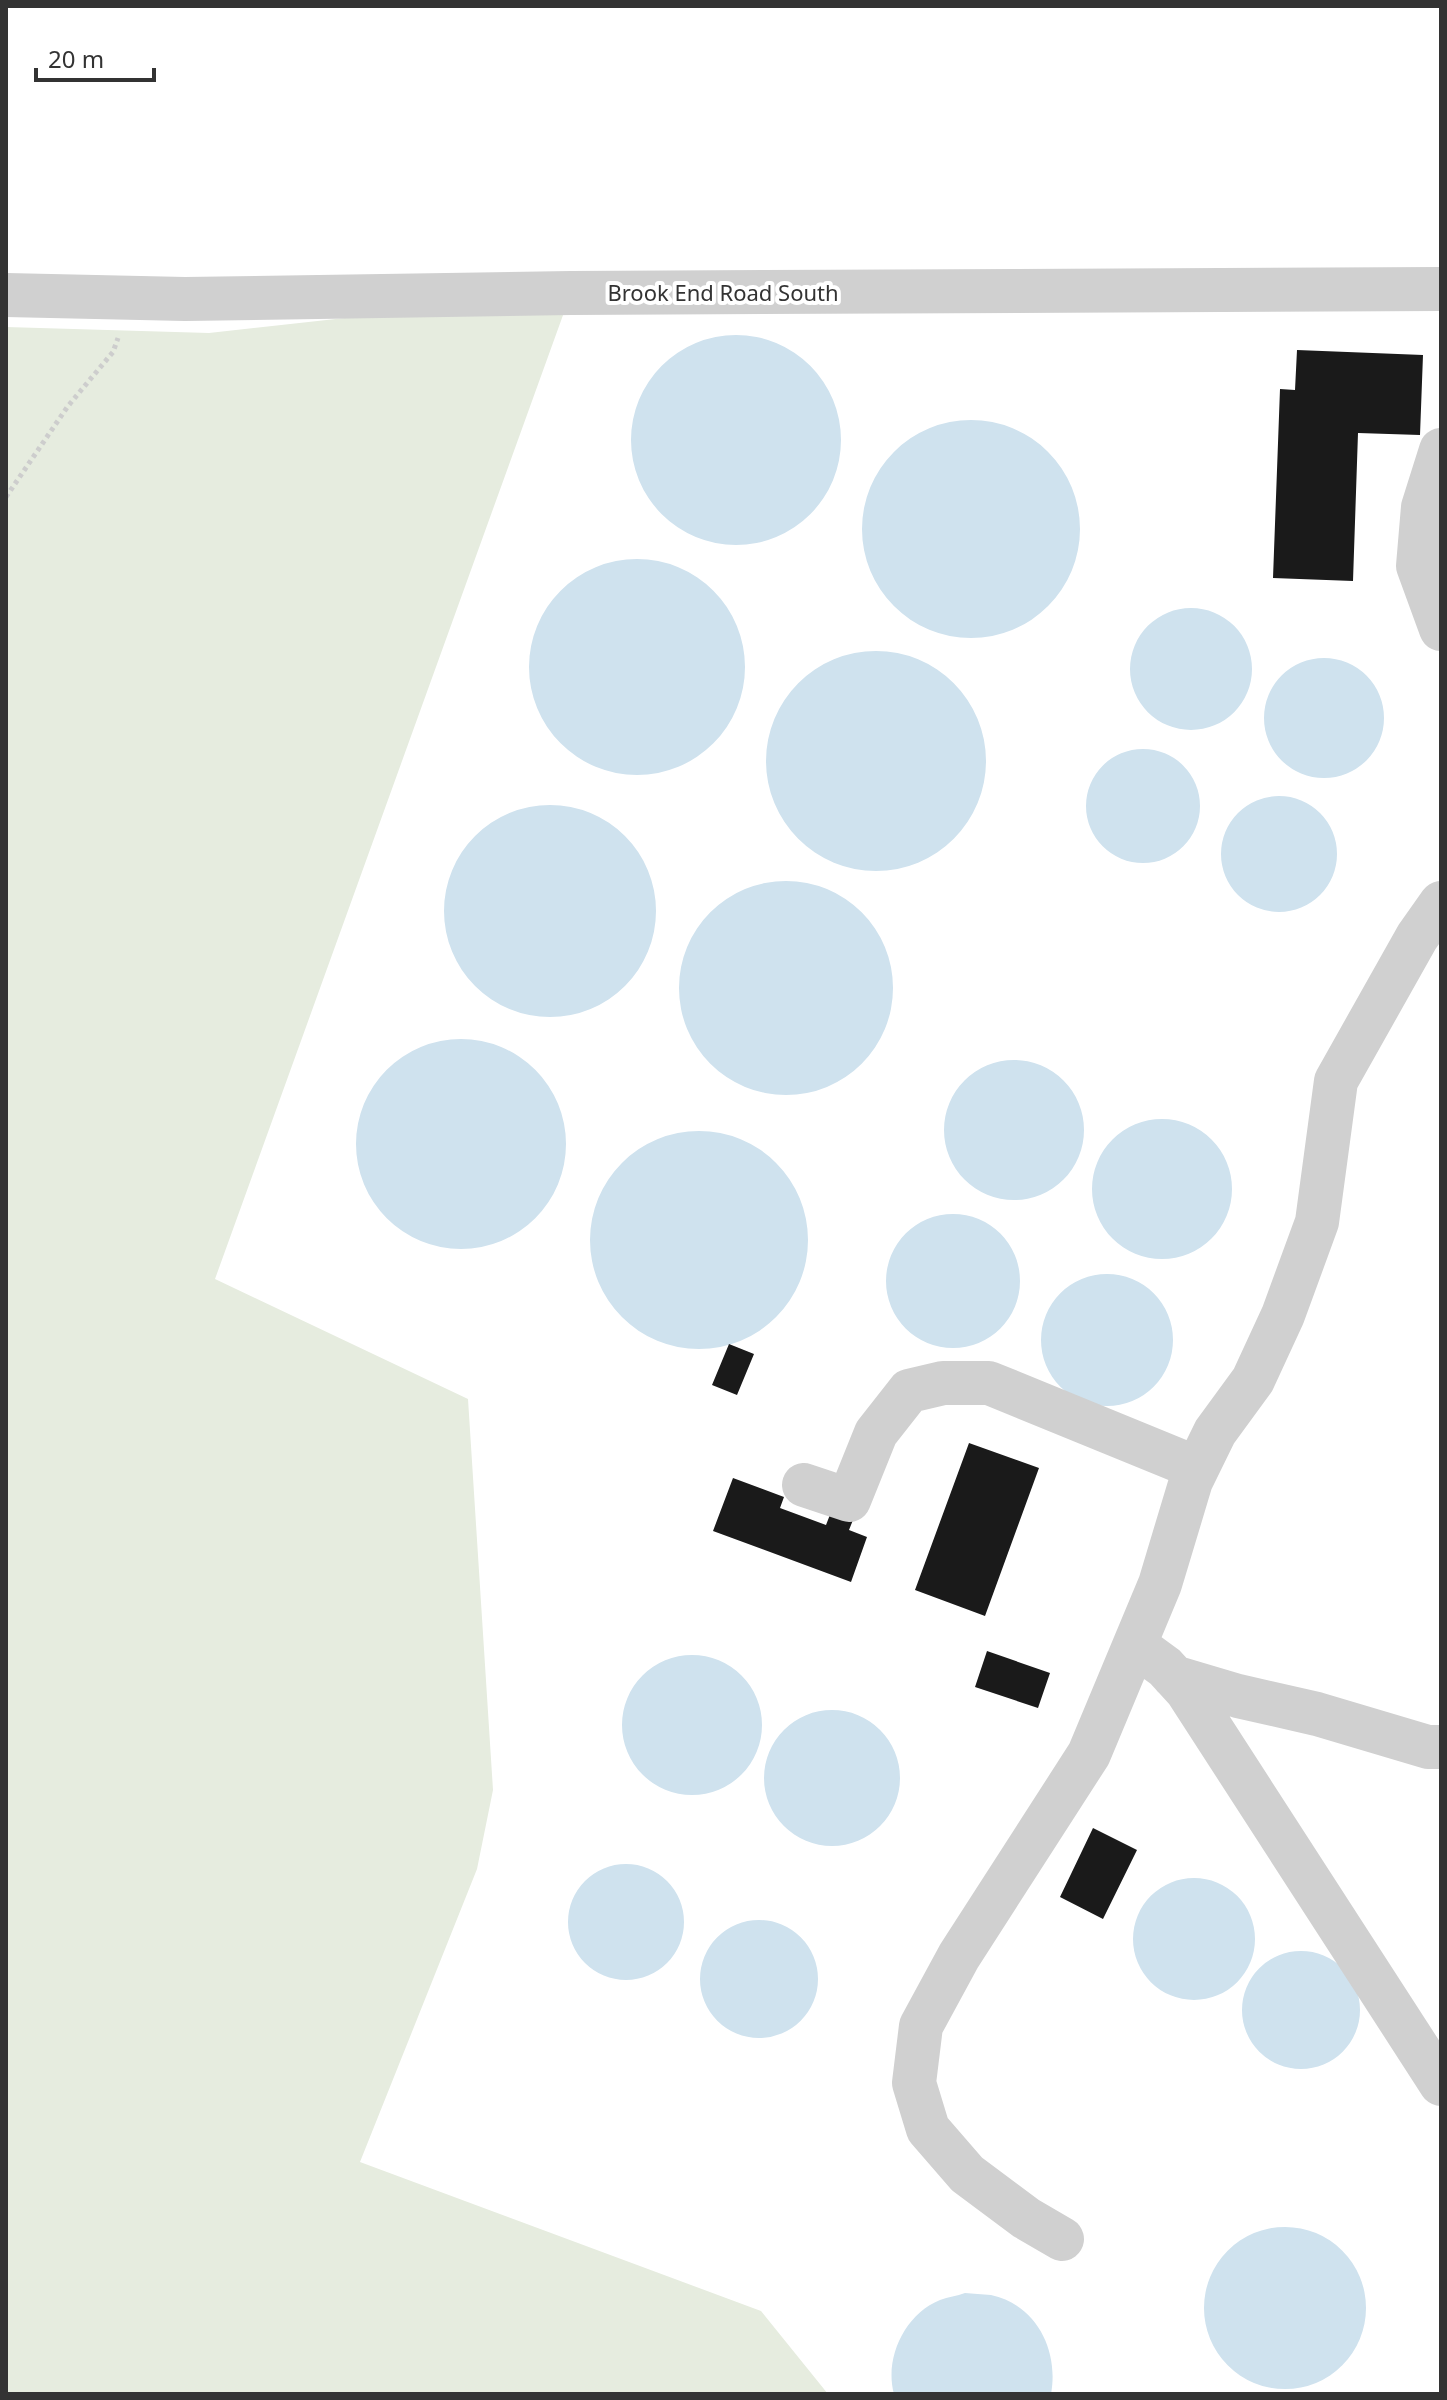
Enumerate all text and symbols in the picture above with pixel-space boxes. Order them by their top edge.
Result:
scale bar [36,32,154,82]
text: 20 m [48,42,104,75]
street label: Brook End Road South [607,277,839,307]

